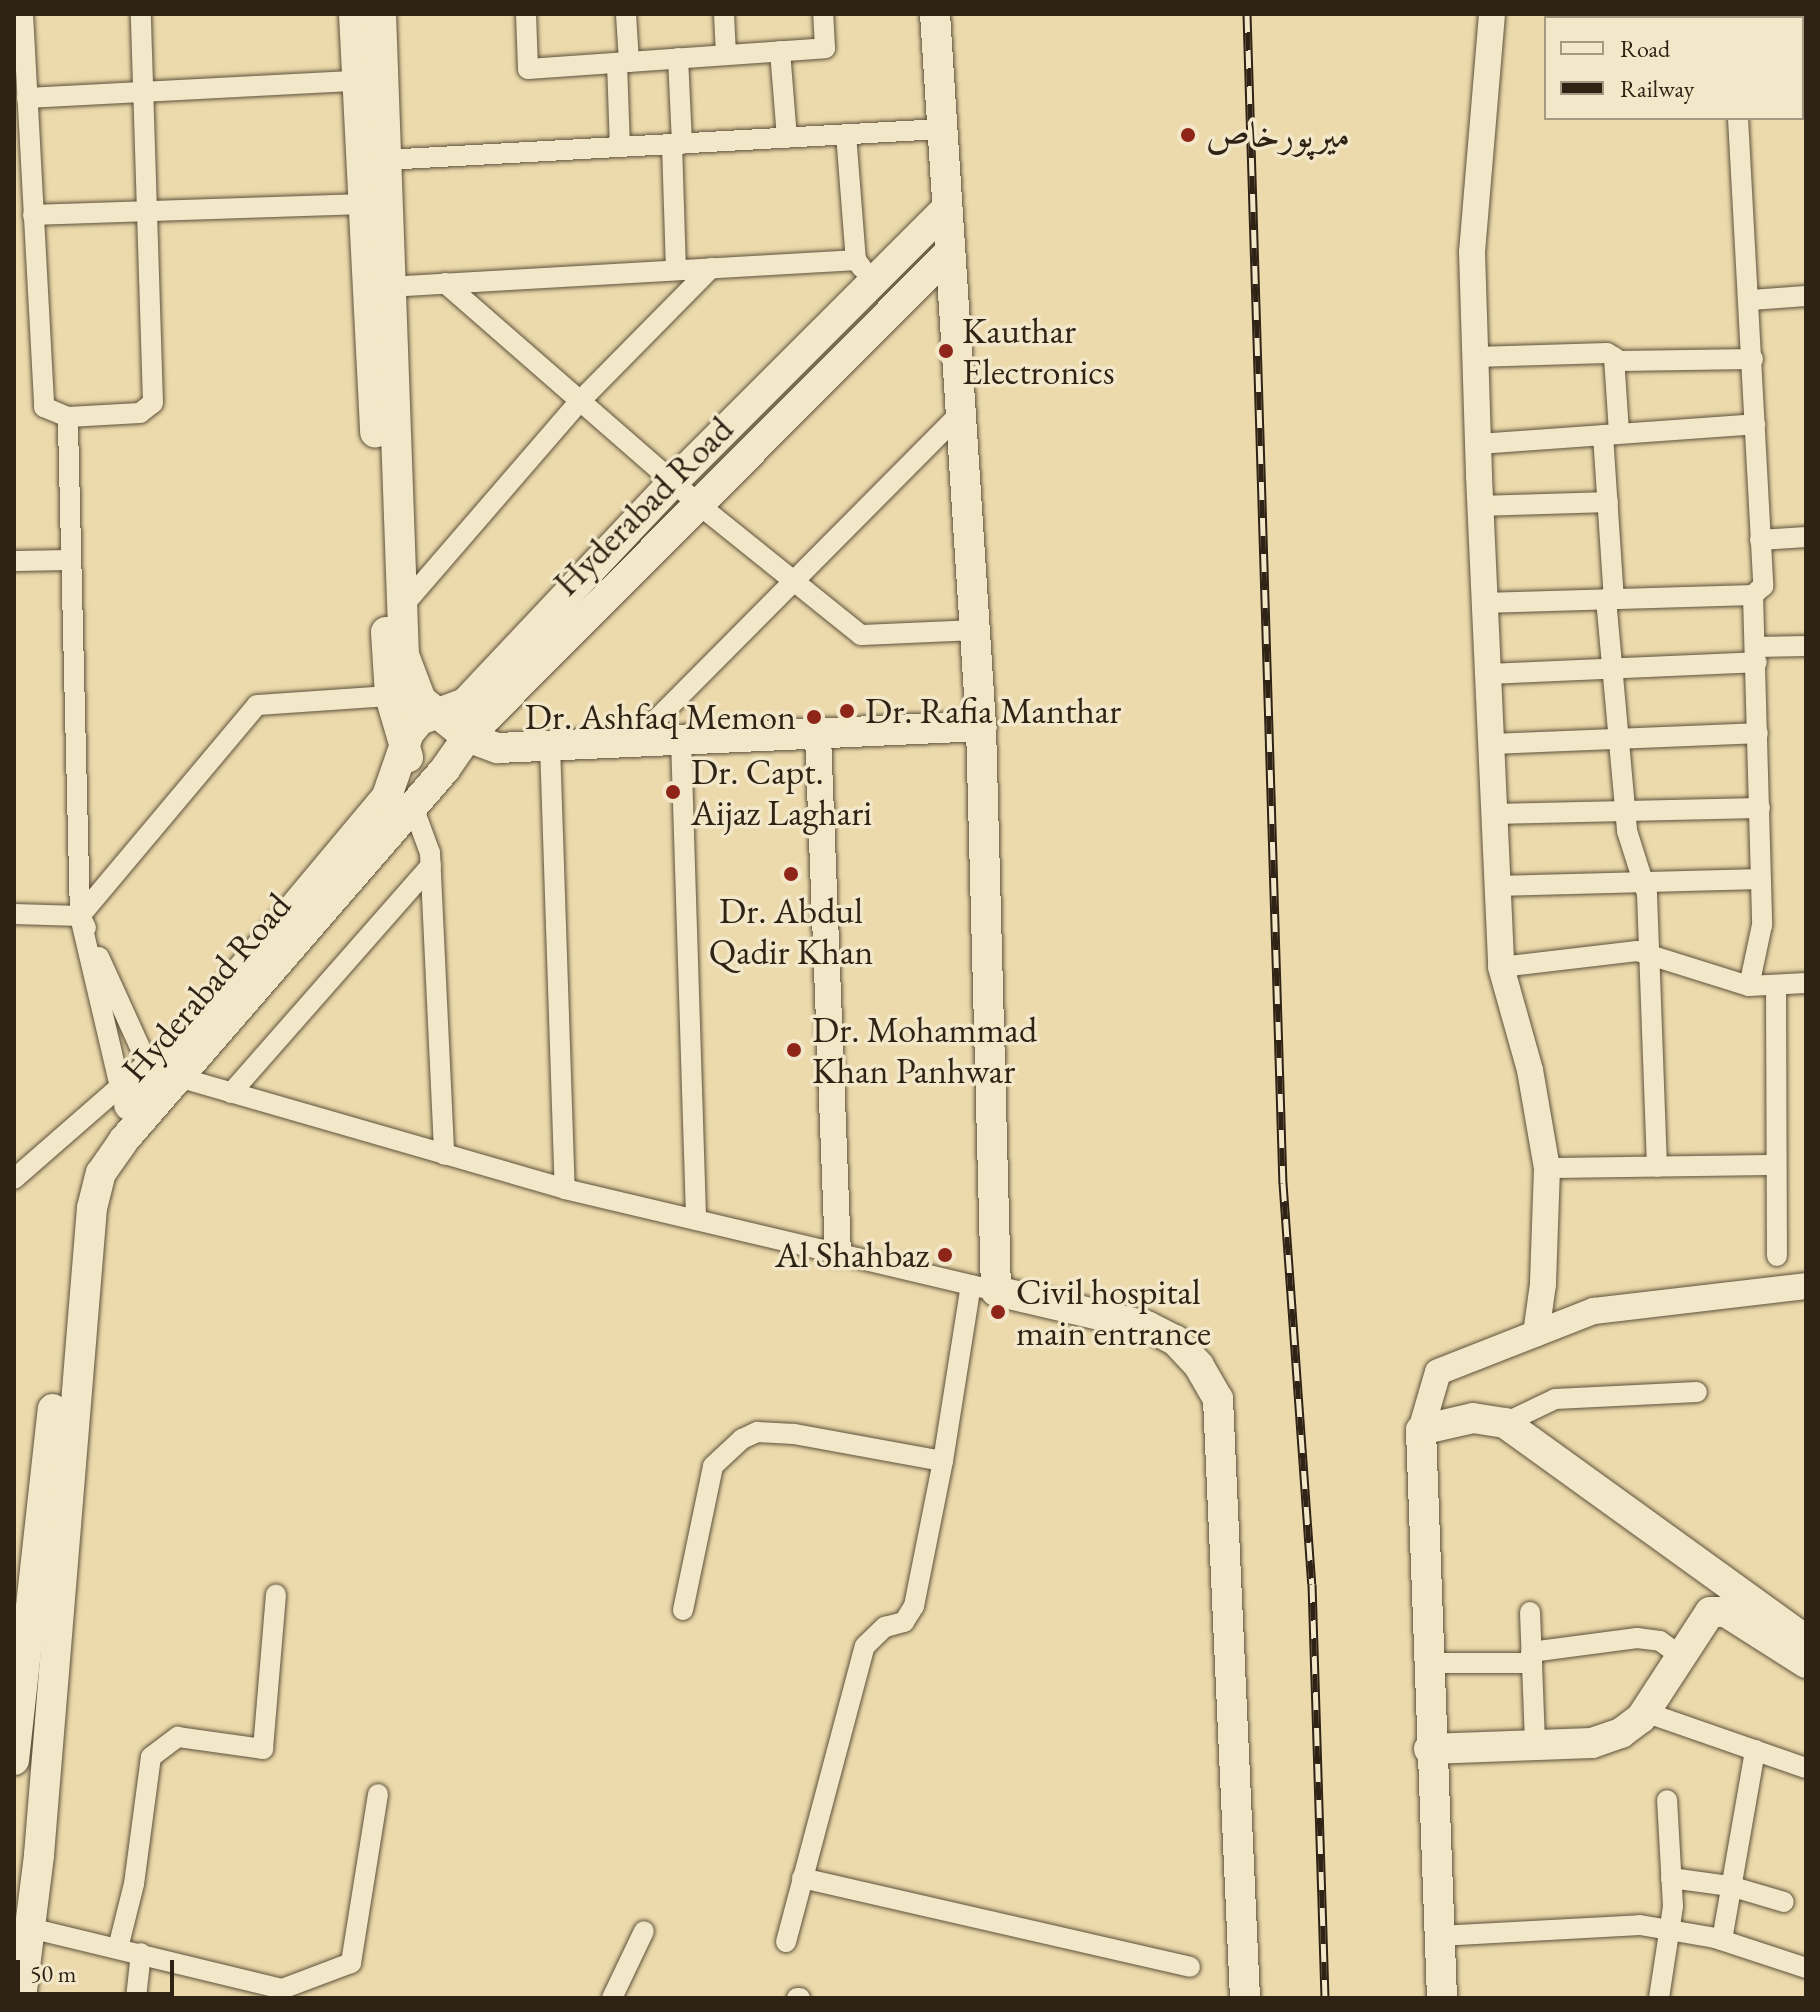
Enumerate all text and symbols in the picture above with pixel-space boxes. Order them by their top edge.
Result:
legend [1544,16,1804,120]
text: Road [1620,33,1670,64]
text: Railway [1620,73,1694,104]
place label: ميرپورخاص [1206,113,1350,157]
marker: ميرپورخاص [1177,124,1199,146]
place label: Kauthar Electronics [962,308,1115,393]
marker: Kauthar Electronics [937,342,955,360]
street label: Hyderabad Road [544,407,742,605]
place label: Dr. Rafia Manthar [865,689,1121,733]
place label: Dr. Ashfaq Memon [525,695,796,739]
marker: Dr. Rafia Manthar [836,700,858,722]
marker: Dr. Ashfaq Memon [803,706,825,728]
place label: Dr. Capt. Aijaz Laghari [691,749,872,834]
marker: Dr. Capt. Aijaz Laghari [662,781,684,803]
marker: Dr. Abdul Qadir Khan [780,863,802,885]
street label: Hyderabad Road [112,884,300,1090]
place label: Dr. Abdul Qadir Khan [709,888,873,973]
place label: Dr. Mohammad Khan Panhwar [812,1007,1037,1092]
marker: Dr. Mohammad Khan Panhwar [783,1039,805,1061]
place label: Al Shahbaz [775,1233,929,1277]
marker: Al Shahbaz [936,1246,954,1264]
place label: Civil hospital main entrance [1016,1269,1211,1354]
marker: Civil hospital main entrance [987,1301,1009,1323]
scale bar [20,1944,178,1994]
text: 50 m [30,1958,77,1989]

